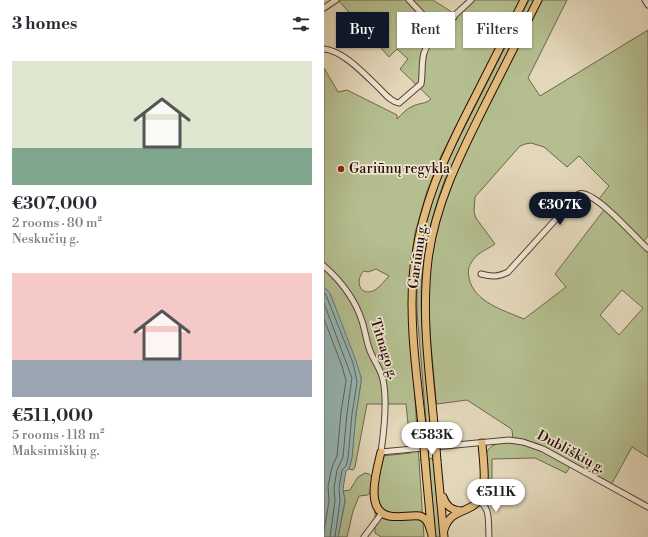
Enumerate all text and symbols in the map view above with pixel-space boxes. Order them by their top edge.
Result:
chip: Buy [336,12,389,48]
chip: Rent [397,12,455,48]
chip: Filters [463,12,532,48]
text: 3 homes [12,13,77,35]
icon: filters [290,13,312,35]
icon: home [126,87,198,159]
place label: Gariūnų regykla [349,160,451,178]
marker: Gariūnų regykla [336,164,346,174]
pin: €307K [532,192,588,226]
text: €307,000 [12,193,97,215]
text: €307K [538,197,582,213]
text: 2 rooms · 80 m² [12,215,102,231]
street label: Gariūnų g. [405,222,431,290]
text: Neskučių g. [12,231,79,247]
icon: home [126,299,198,371]
street label: Titnago g. [366,316,402,382]
text: €511,000 [12,405,93,427]
pin: €583K [404,422,460,456]
street label: Dubliškių g. [534,426,608,478]
text: 5 rooms · 118 m² [12,427,104,443]
text: €583K [410,427,454,443]
text: Maksimiškių g. [12,443,99,459]
pin: €511K [468,479,524,513]
text: €511K [476,484,516,500]

